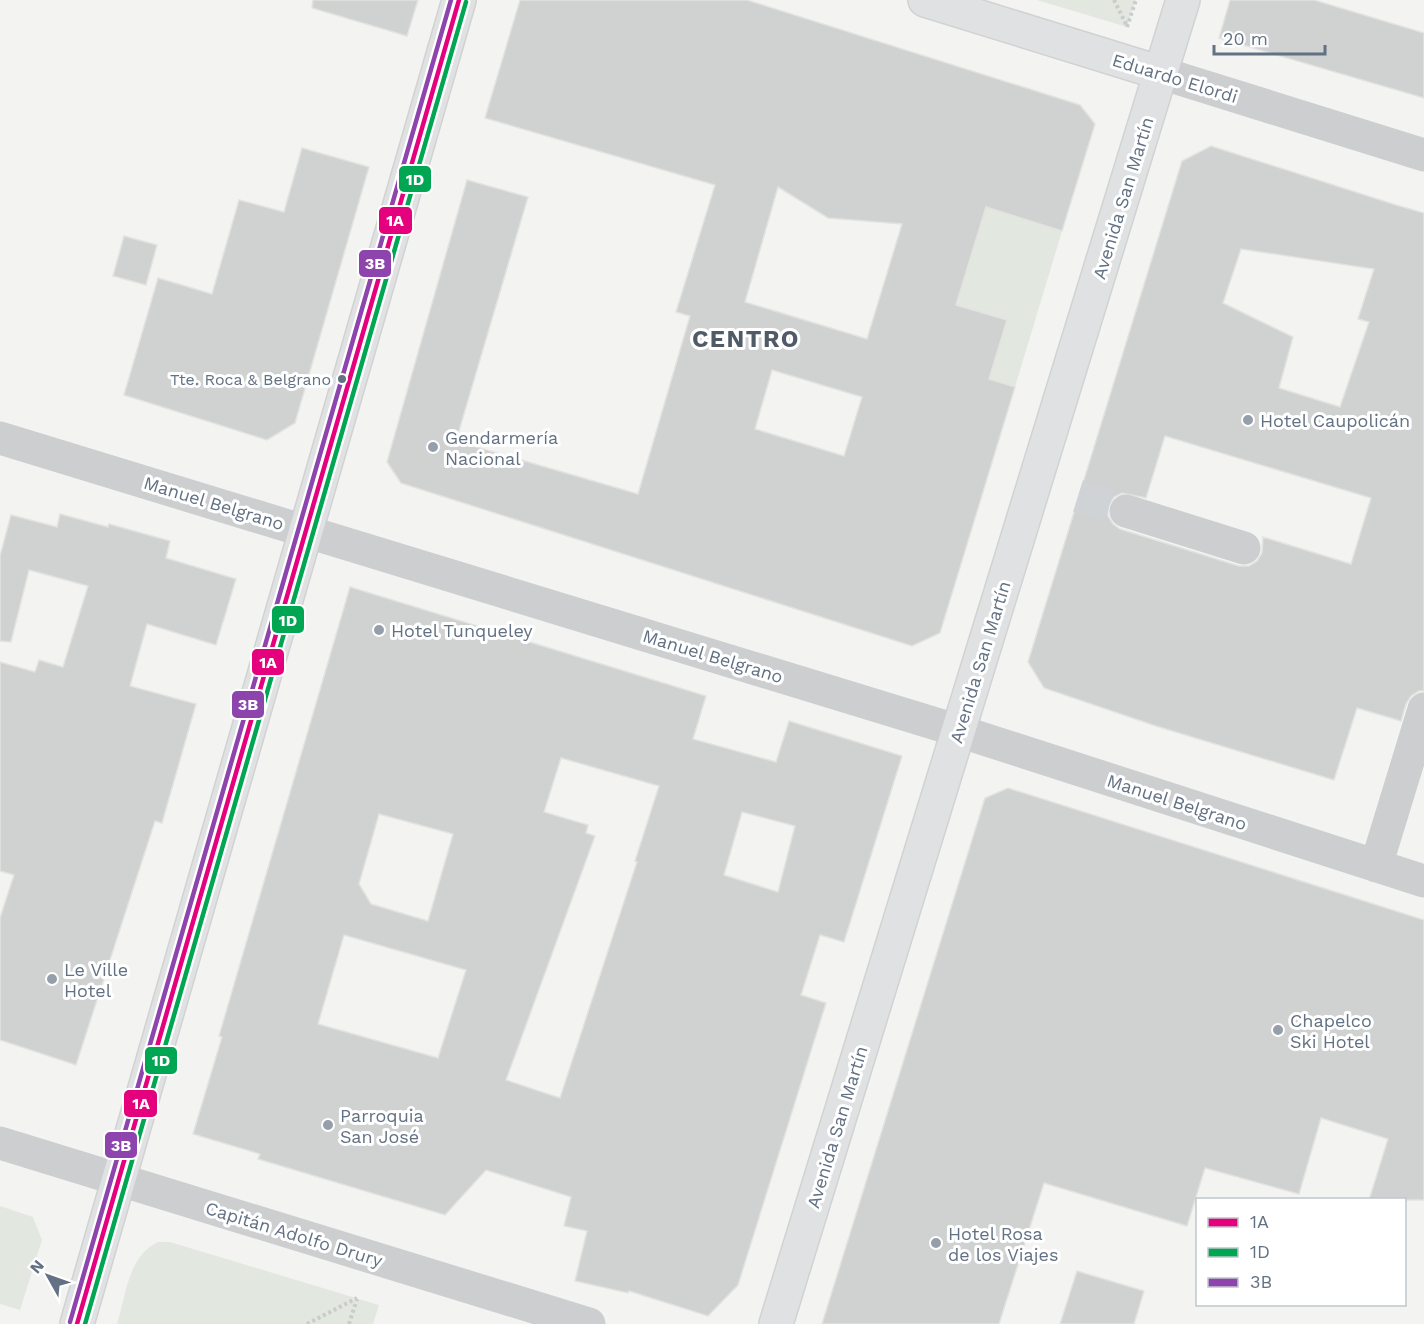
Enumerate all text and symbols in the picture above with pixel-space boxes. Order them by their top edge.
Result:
scale bar [1214,18,1325,56]
text: 20 m [1223,28,1268,49]
street label: Eduardo Elordi [1110,49,1240,107]
street label: Avenida San Martín [1088,114,1158,282]
line badge: 1D [398,165,432,193]
text: 1D [406,170,424,189]
line badge: 1A [378,206,413,235]
text: 1A [386,211,404,230]
line badge: 3B [358,249,392,278]
text: 3B [365,254,385,273]
district label: CENTRO [692,325,800,353]
place label: Tte. Roca & Belgrano [170,370,331,389]
marker: Tte. Roca & Belgrano [336,373,348,385]
place label: Hotel Caupolicán [1260,410,1410,431]
marker: Hotel Caupolicán [1241,413,1255,427]
place label: Gendarmería Nacional [445,427,558,469]
marker: Gendarmería Nacional [426,440,440,454]
street label: Manuel Belgrano [141,472,287,534]
street label: Avenida San Martín [945,578,1015,746]
line badge: 1D [271,605,305,634]
text: 1D [279,611,297,630]
place label: Hotel Tunqueley [391,620,533,641]
marker: Hotel Tunqueley [372,623,386,637]
street label: Manuel Belgrano [640,625,786,687]
line badge: 1A [251,648,285,676]
text: 1A [259,653,277,672]
line badge: 3B [231,690,265,719]
text: 3B [238,695,258,714]
street label: Manuel Belgrano [1105,770,1249,834]
place label: Le Ville Hotel [64,959,128,1001]
marker: Le Ville Hotel [45,972,59,986]
place label: Chapelco Ski Hotel [1290,1010,1372,1052]
marker: Chapelco Ski Hotel [1271,1023,1285,1037]
street label: Avenida San Martín [802,1043,872,1211]
line badge: 1D [144,1046,178,1075]
text: 1D [152,1051,170,1070]
line badge: 1A [123,1089,158,1118]
text: 1A [132,1094,150,1113]
place label: Parroquia San José [340,1105,424,1147]
marker: Parroquia San José [321,1118,335,1132]
line badge: 3B [104,1131,138,1159]
text: 3B [111,1136,131,1155]
street label: Capitán Adolfo Drury [203,1197,386,1271]
legend [1196,1198,1406,1306]
text: 1A [1250,1211,1269,1232]
place label: Hotel Rosa de los Viajes [948,1223,1058,1265]
marker: Hotel Rosa de los Viajes [929,1236,943,1250]
text: 1D [1250,1241,1270,1262]
north arrow [18,1246,78,1306]
text: N [26,1256,48,1277]
text: 3B [1250,1271,1272,1292]

